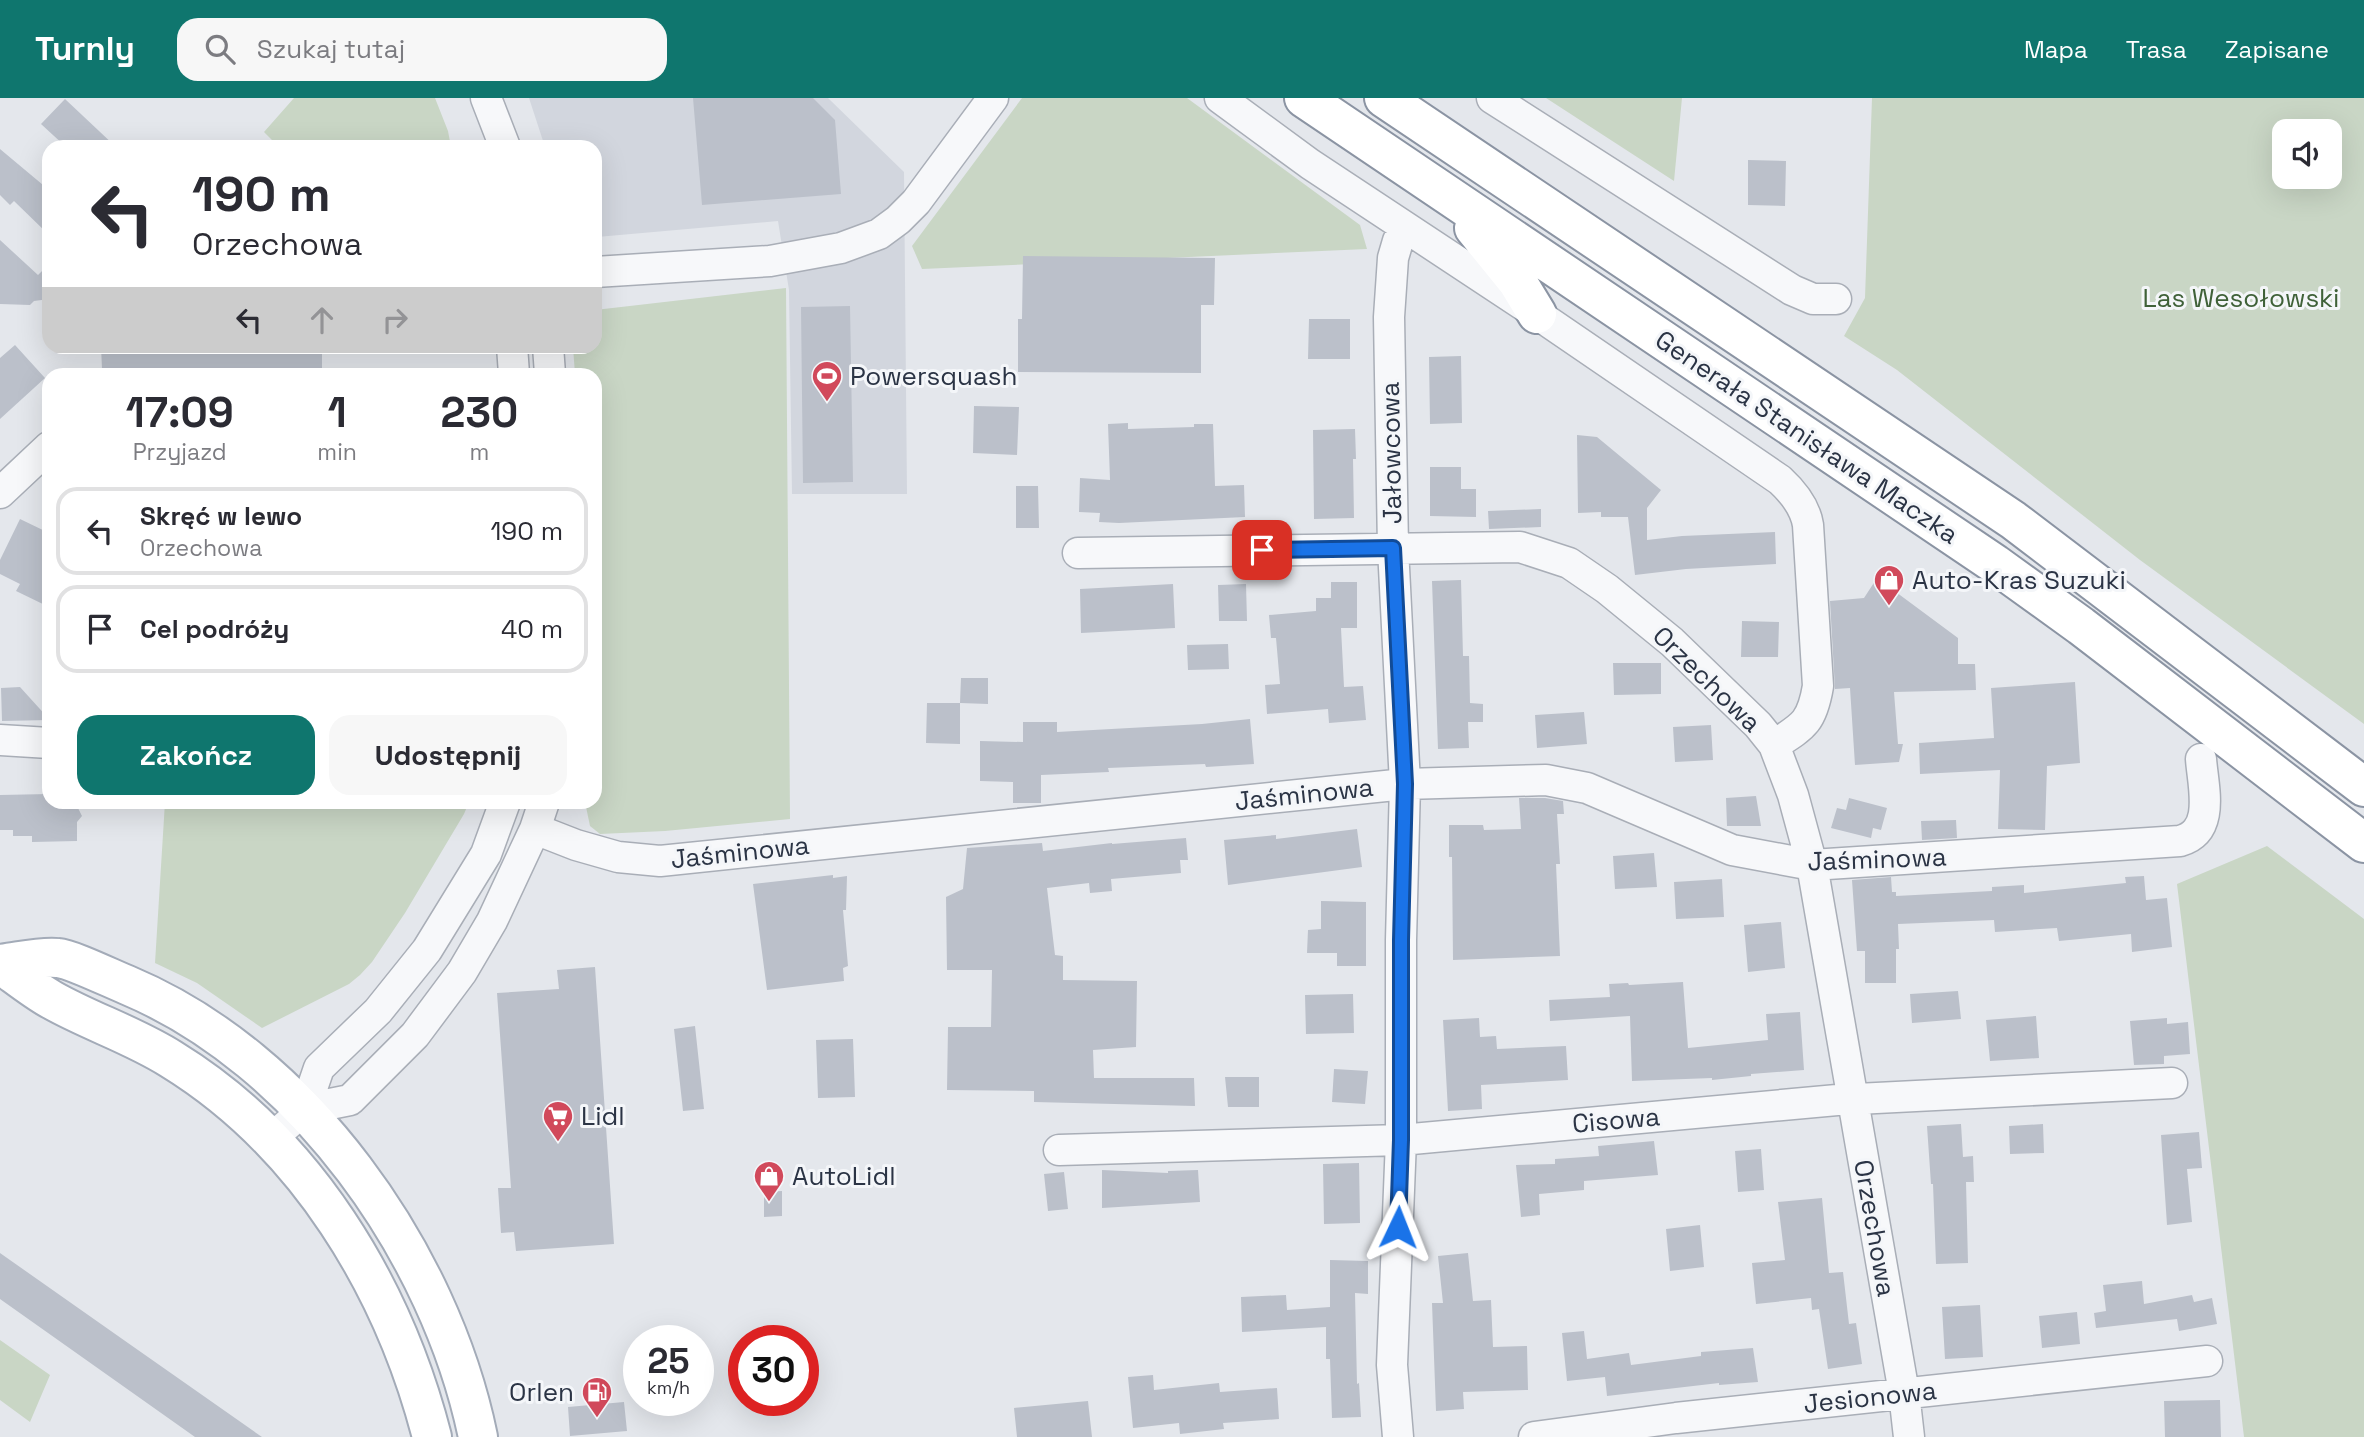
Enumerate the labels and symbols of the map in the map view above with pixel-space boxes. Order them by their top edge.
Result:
park label: Las Wesołowski [2143,281,2339,315]
street label: Generała Stanisława Maczka [1649,323,1965,551]
sports icon: Powersquash [810,359,844,403]
place label: Powersquash [850,359,1017,393]
street label: Jałowcowa [1373,381,1409,525]
pin [1232,520,1292,580]
shop icon: Auto-Kras Suzuki [1872,563,1906,607]
place label: Auto-Kras Suzuki [1912,563,2126,597]
street label: Orzechowa [1645,619,1769,739]
street label: Jaśminowa [1233,770,1375,818]
street label: Jaśminowa [669,828,811,876]
street label: Jaśminowa [1807,840,1947,878]
supermarket icon: Lidl [541,1099,575,1143]
place label: Lidl [581,1099,625,1133]
street label: Cisowa [1571,1099,1661,1141]
street label: Orzechowa [1846,1157,1904,1299]
shop icon: AutoLidl [752,1159,786,1203]
place label: AutoLidl [792,1159,896,1193]
position arrow [1361,1190,1435,1264]
speed limit sign: 30 [728,1325,819,1416]
street label: Jesionowa [1802,1373,1938,1421]
place label: Orlen [509,1375,574,1409]
fuel station icon: Orlen [580,1375,614,1419]

